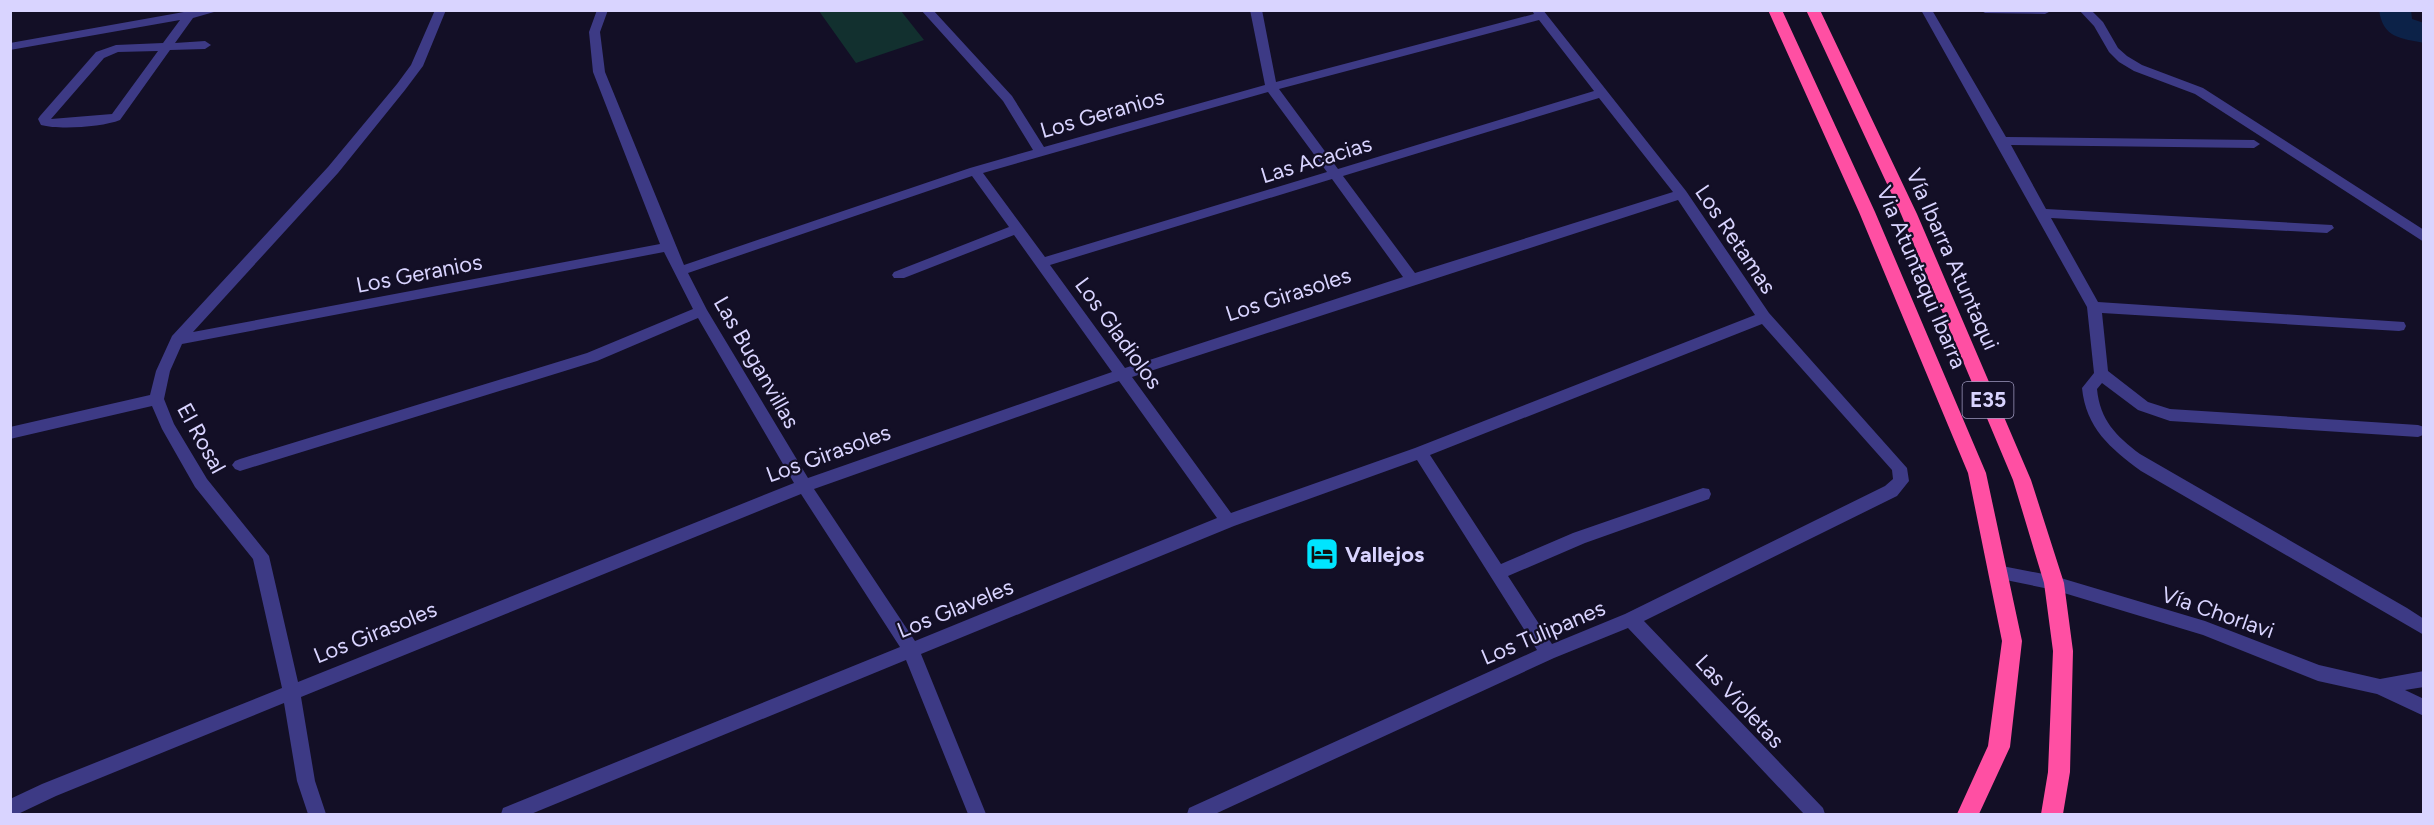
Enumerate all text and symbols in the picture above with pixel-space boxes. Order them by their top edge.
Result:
street label: Los Geranios [1037,83,1167,144]
street label: Las Acacias [1257,130,1375,189]
street label: Vía Ibarra Atuntaqui [1900,164,2005,354]
street label: Los Retamas [1689,180,1782,299]
street label: Via Atuntaqui Ibarra [1871,182,1972,373]
street label: Los Geranios [354,248,484,299]
street label: Los Girasoles [1222,261,1354,327]
street label: Los Gladiolos [1069,272,1168,394]
street label: Las Buganvillas [708,291,805,433]
road number: E35 [1962,382,2014,418]
street label: El Rosal [171,398,232,478]
street label: Los Girasoles [762,418,894,488]
hotel icon: Vallejos [1304,536,1340,572]
place label: Vallejos [1345,541,1424,568]
street label: Los Glaveles [893,573,1017,644]
street label: Vía Chorlavi [2158,581,2278,644]
street label: Los Tulipanes [1477,594,1609,671]
street label: Los Girasoles [310,596,441,669]
street label: Las Violetas [1690,649,1790,754]

